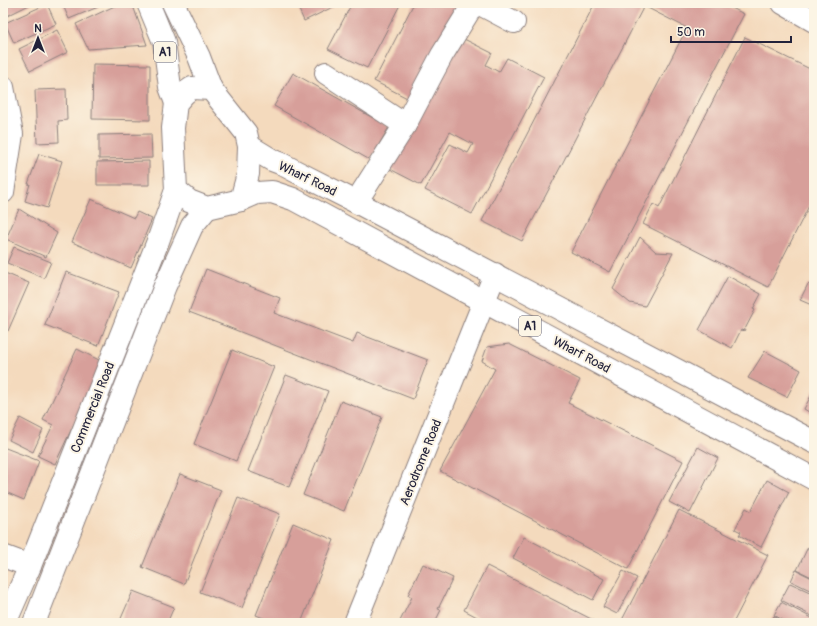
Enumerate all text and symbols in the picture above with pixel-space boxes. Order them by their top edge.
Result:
north arrow [18,18,58,58]
scale bar [671,18,791,44]
text: N [34,22,42,35]
text: 50 m [677,25,705,40]
road number: A1 [154,42,176,62]
street label: Wharf Road [276,158,339,200]
road number: A1 [519,316,541,336]
street label: Wharf Road [550,333,613,377]
street label: Commercial Road [67,360,118,455]
street label: Aerodrome Road [396,417,445,508]

